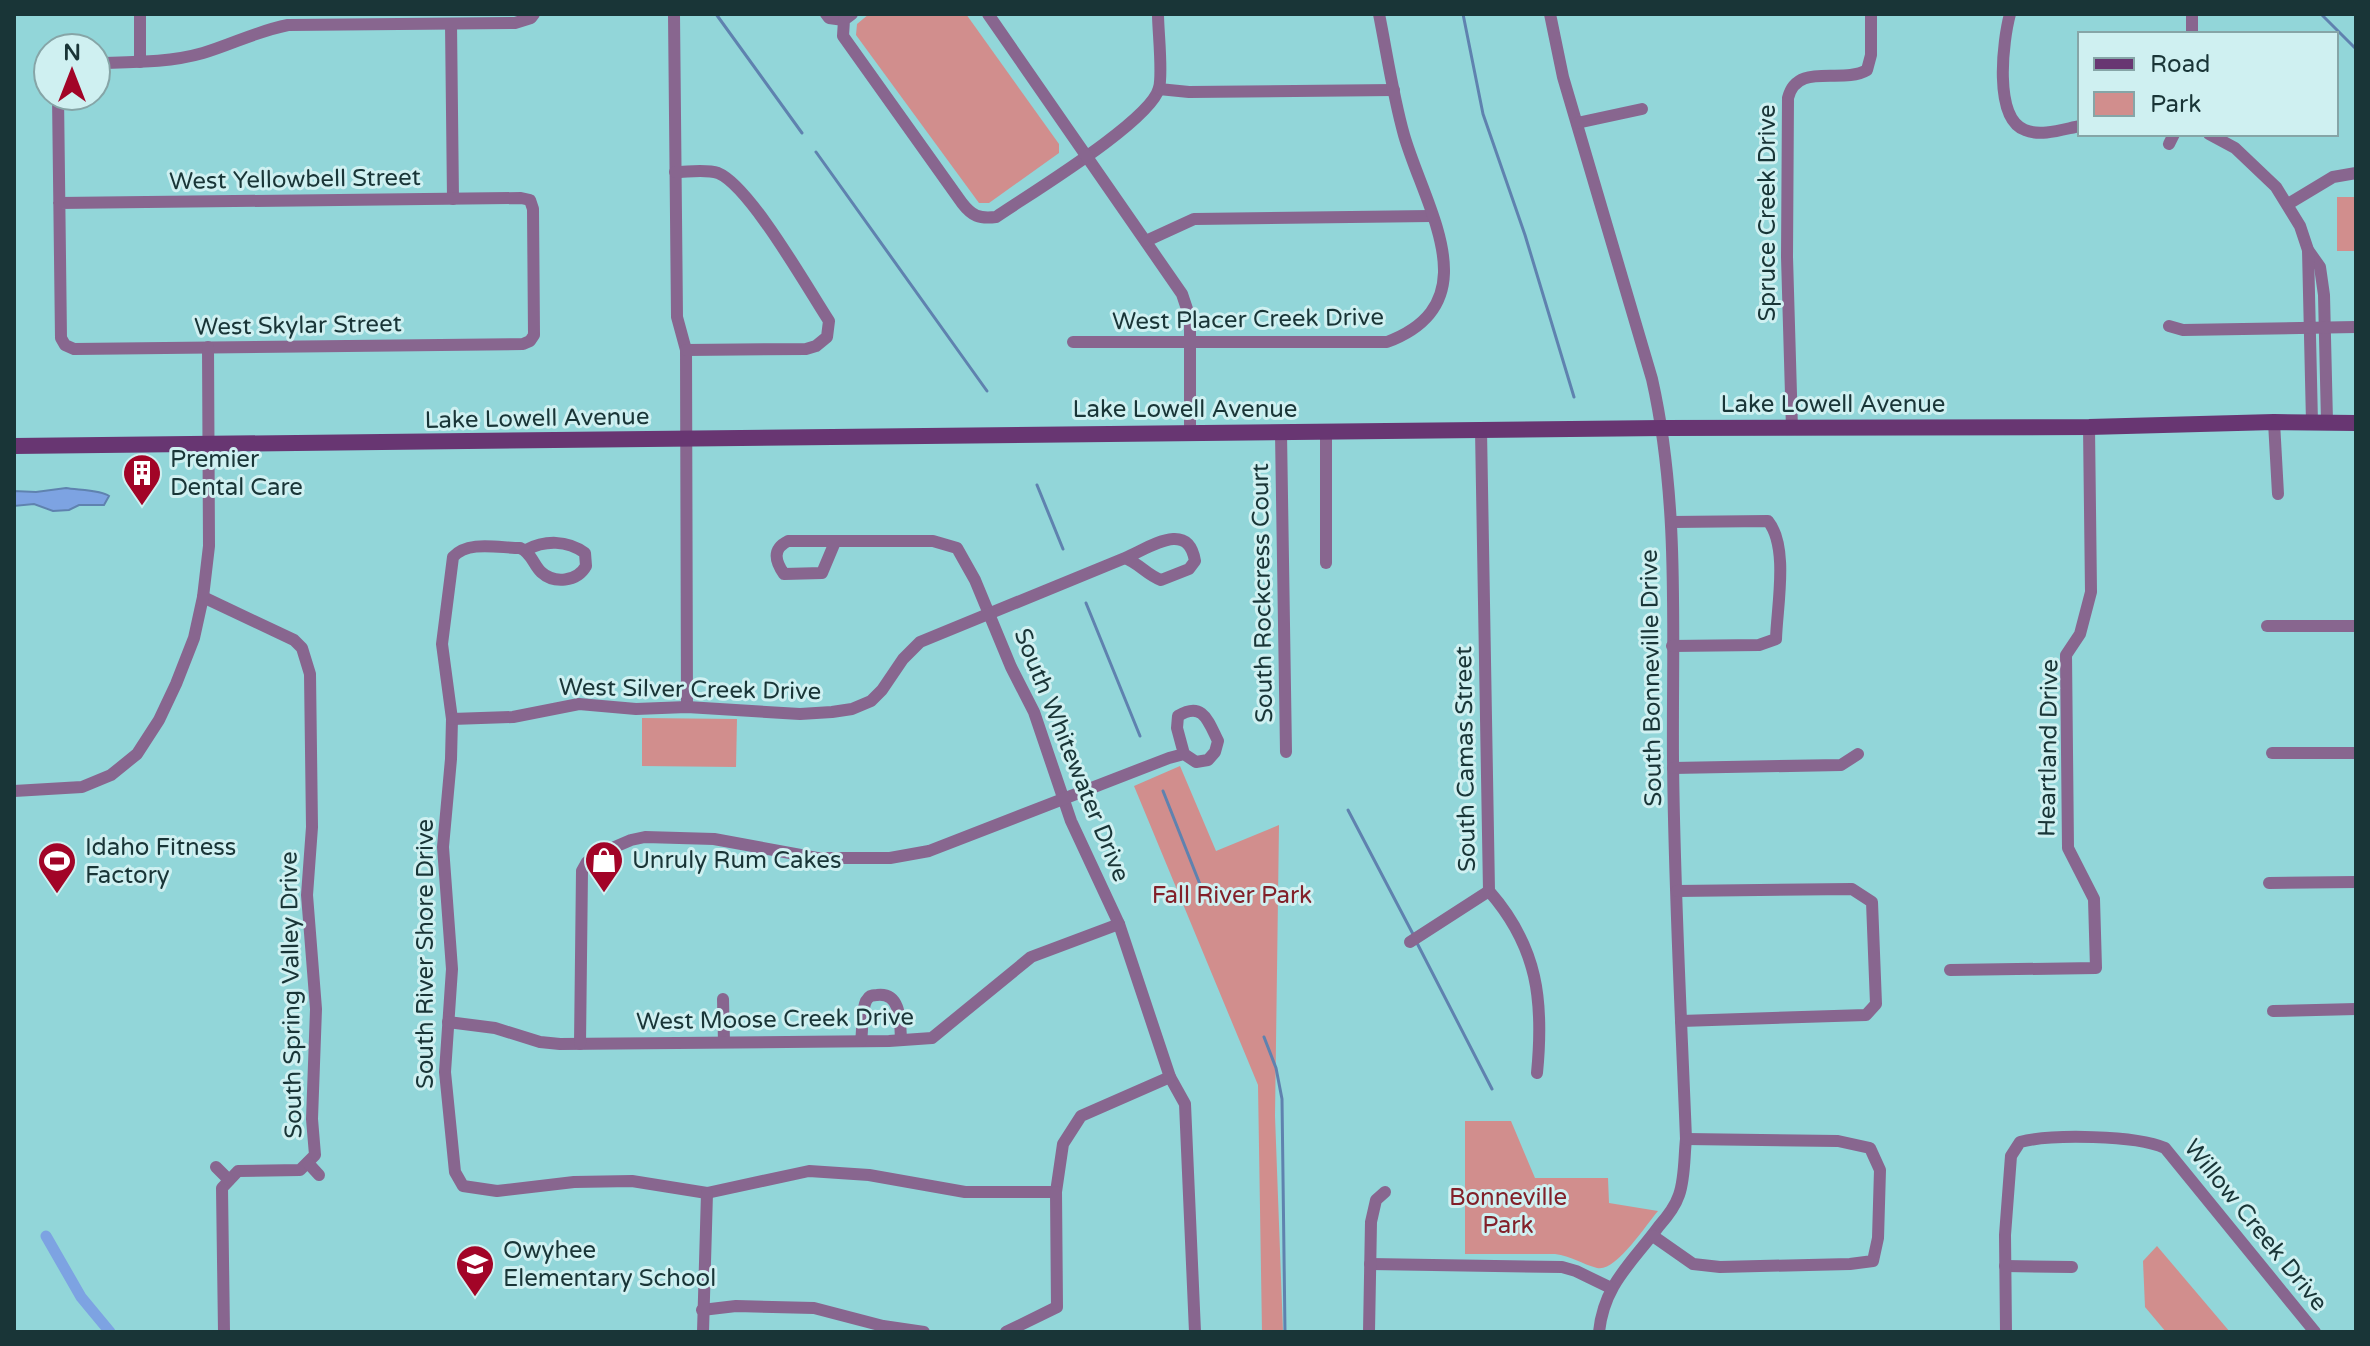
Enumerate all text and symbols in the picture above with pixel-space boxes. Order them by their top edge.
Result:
north arrow [32,32,112,112]
legend [2078,32,2338,136]
text: N [63,40,81,66]
text: Road [2150,50,2210,79]
text: Park [2150,90,2201,119]
street label: Spruce Creek Drive [1753,104,1782,322]
street label: West Yellowbell Street [169,163,421,196]
street label: West Placer Creek Drive [1112,303,1384,336]
street label: West Skylar Street [194,309,402,342]
street label: Lake Lowell Avenue [1721,390,1945,419]
street label: Lake Lowell Avenue [1073,395,1297,424]
street label: Lake Lowell Avenue [424,402,650,435]
place label: Premier Dental Care [170,445,303,502]
building icon: Premier Dental Care [121,452,163,507]
street label: South Rockcress Court [1246,463,1279,723]
street label: South Bonneville Drive [1635,549,1668,807]
street label: South Whitewater Drive [1007,624,1136,886]
street label: South Camas Street [1449,646,1482,872]
street label: Heartland Drive [2032,659,2065,837]
street label: West Silver Creek Drive [558,673,822,706]
street label: South River Shore Drive [411,819,440,1089]
place label: Idaho Fitness Factory [85,833,236,890]
shop icon: Unruly Rum Cakes [583,839,625,894]
sports icon: Idaho Fitness Factory [36,840,78,895]
place label: Unruly Rum Cakes [632,846,841,875]
street label: South Spring Valley Drive [274,851,309,1139]
park label: Fall River Park [1152,881,1312,910]
street label: West Moose Creek Drive [636,1003,914,1036]
street label: Willow Creek Drive [2177,1134,2334,1317]
park label: Bonneville Park [1449,1183,1567,1240]
place label: Owyhee Elementary School [503,1236,716,1293]
school or university icon: Owyhee Elementary School [454,1243,496,1298]

